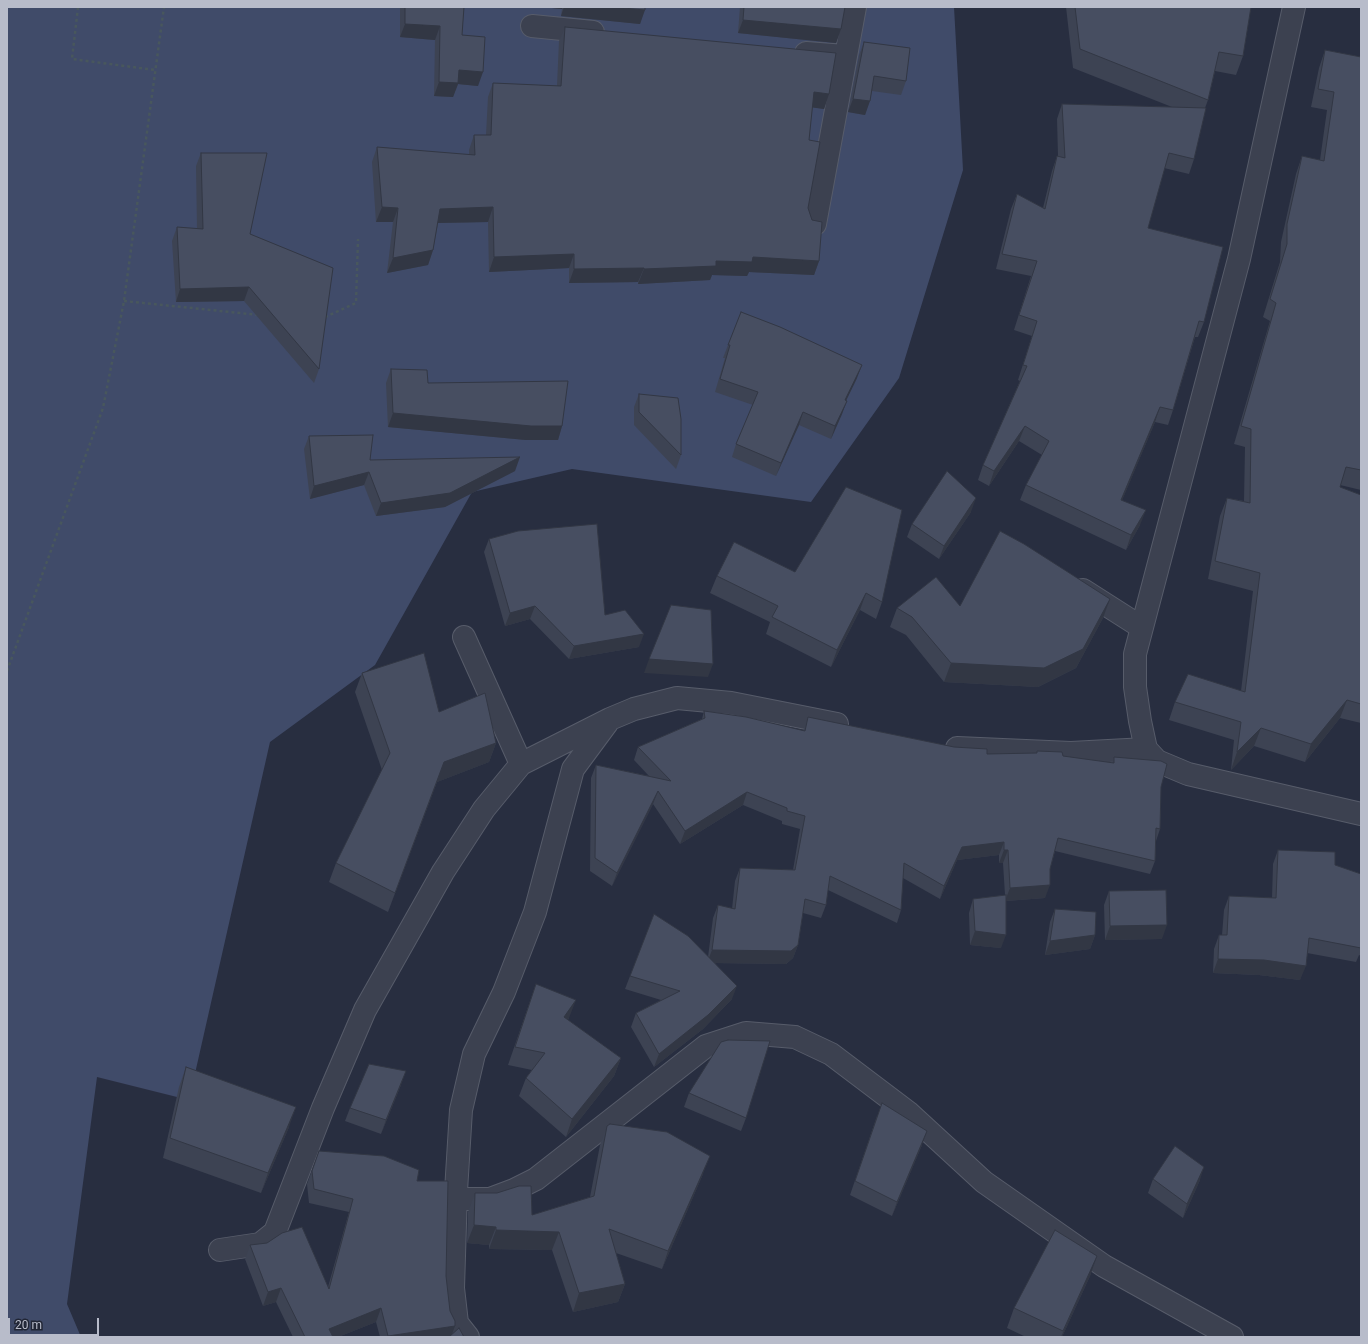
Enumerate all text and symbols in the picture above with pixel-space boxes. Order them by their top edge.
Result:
scale bar [10,1310,101,1336]
text: 20 m [15,1318,42,1332]

